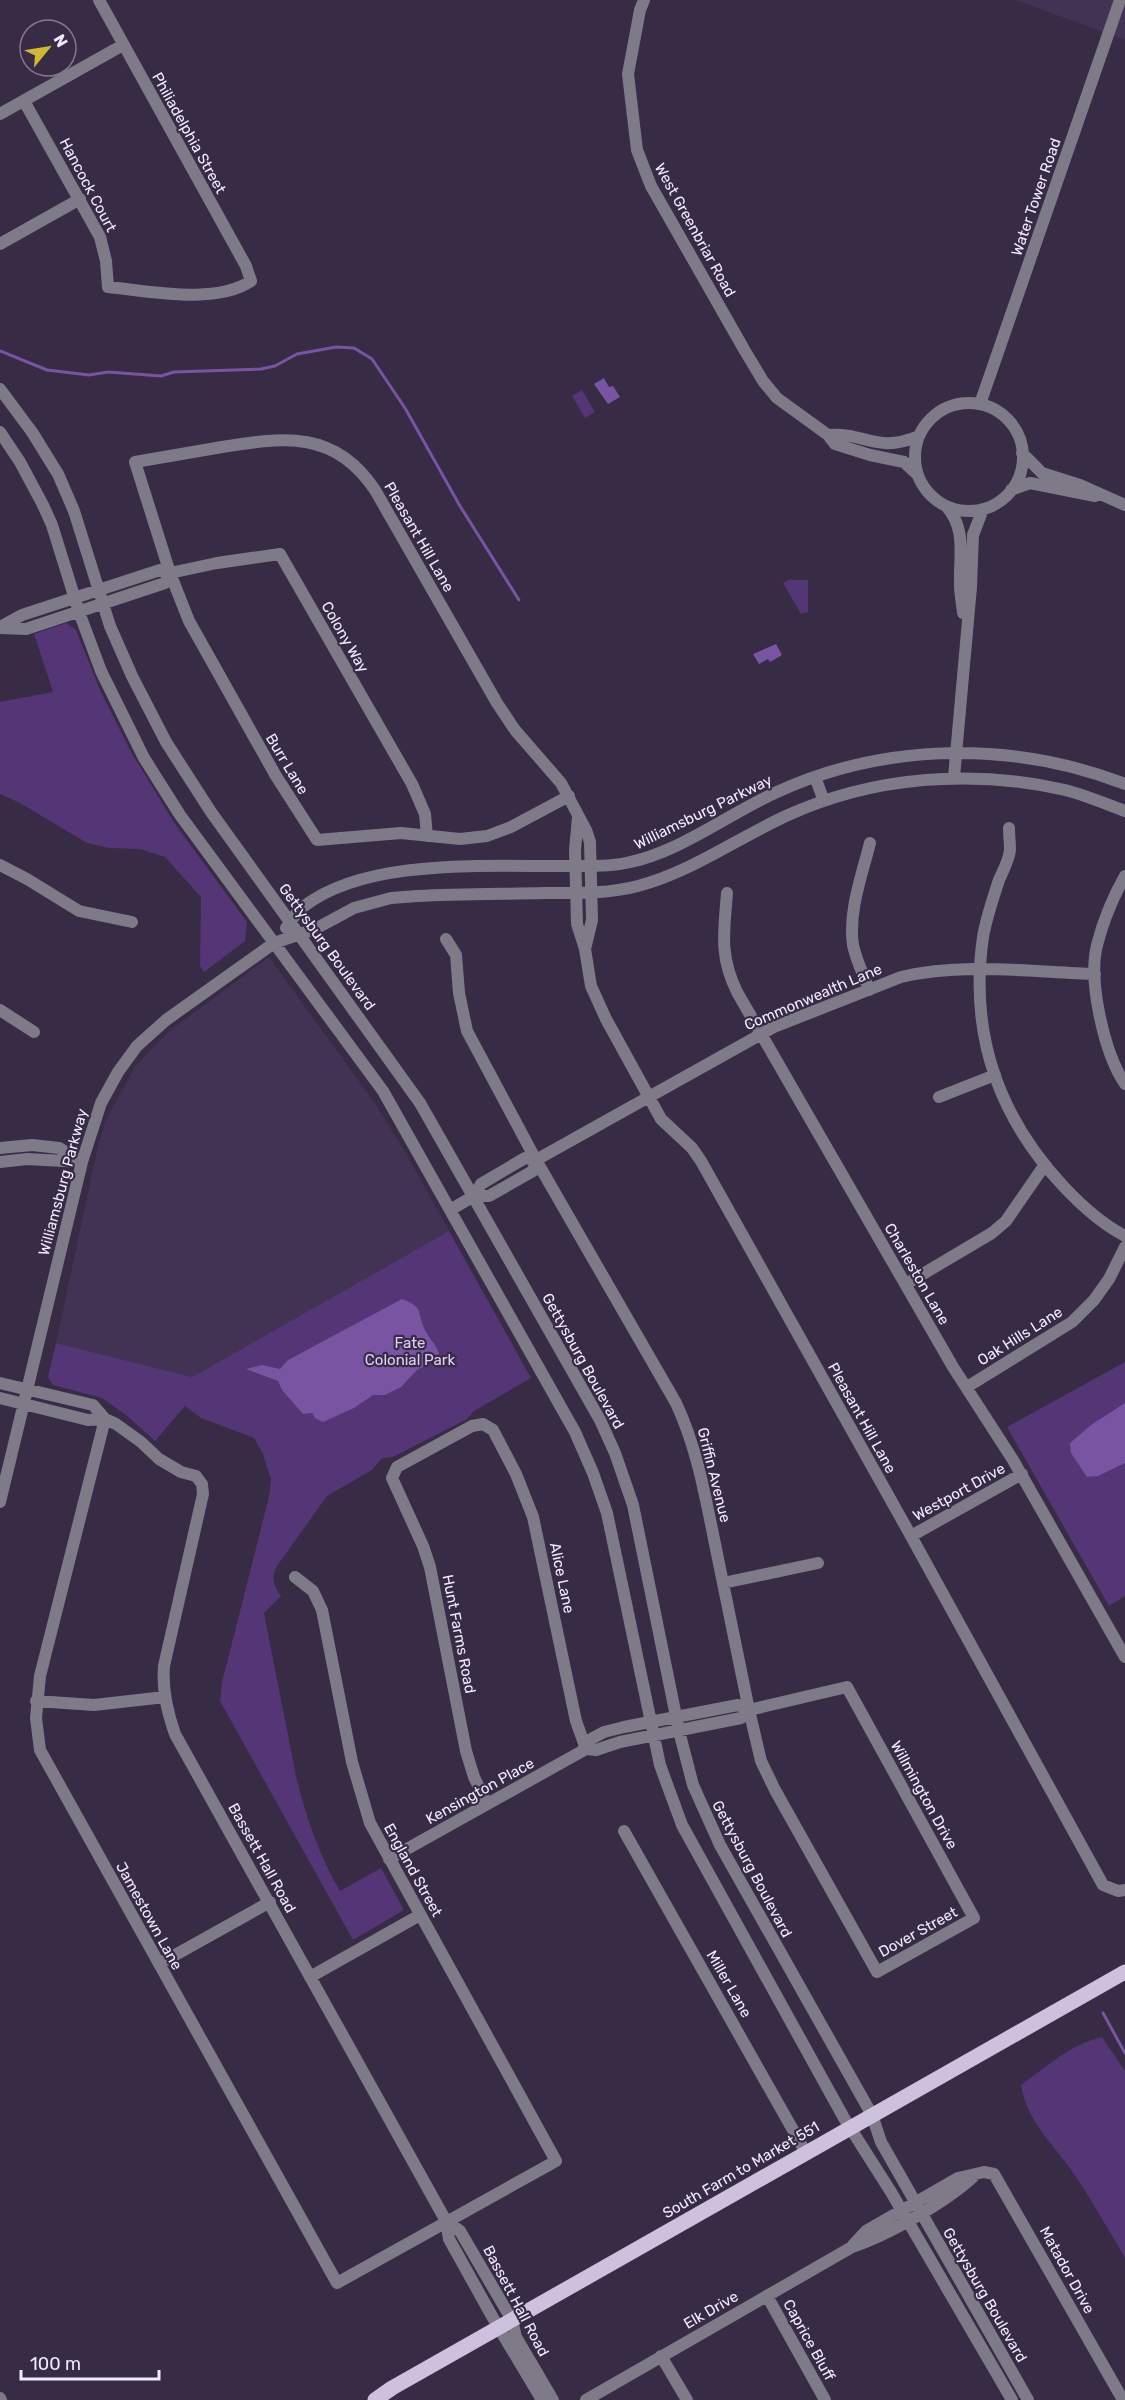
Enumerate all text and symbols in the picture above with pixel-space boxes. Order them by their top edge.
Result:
north arrow [18,18,78,78]
text: N [49,31,72,50]
street label: Philiadelphia Street [148,69,230,197]
street label: Hancock Court [56,135,120,235]
street label: Water Tower Road [1007,136,1065,258]
street label: West Greenbriar Road [651,160,739,300]
street label: Pleasant Hill Lane [380,479,458,595]
street label: Colony Way [317,598,373,676]
street label: Burr Lane [262,730,312,798]
street label: Williamsburg Parkway [631,771,775,853]
street label: Gettysburg Boulevard [275,880,379,1014]
street label: Commonwealth Lane [741,960,885,1034]
street label: Williamsburg Parkway [35,1107,91,1257]
street label: Charleston Lane [881,1220,953,1328]
street label: Gettysburg Boulevard [538,1290,628,1432]
street label: Oak Hills Lane [974,1303,1066,1369]
park label: Fate Colonial Park [365,1334,455,1369]
street label: Pleasant Hill Lane [824,1359,900,1477]
street label: Griffin Avenue [693,1426,735,1524]
street label: Westport Drive [910,1459,1008,1525]
street label: Alice Lane [546,1541,578,1615]
street label: Hunt Farms Road [439,1573,479,1695]
street label: Willmington Drive [887,1738,961,1852]
street label: Kensington Place [423,1754,537,1828]
street label: Gettysburg Boulevard [708,1798,796,1940]
street label: Bassett Hall Road [224,1800,300,1916]
street label: England Street [380,1820,446,1920]
street label: Jamestown Lane [112,1859,186,1973]
street label: Dover Street [875,1903,961,1961]
street label: Miller Lane [703,1947,755,2021]
street label: South Farm to Market 551 [659,2118,823,2222]
street label: Matador Drive [1036,2223,1098,2317]
street label: Gettysburg Boulevard [939,2225,1031,2365]
street label: Bassett Hall Road [479,2243,553,2359]
street label: Elk Drive [680,2287,742,2333]
street label: Caprice Bluff [779,2296,839,2384]
scale bar [21,2343,159,2381]
text: 100 m [30,2353,81,2375]

